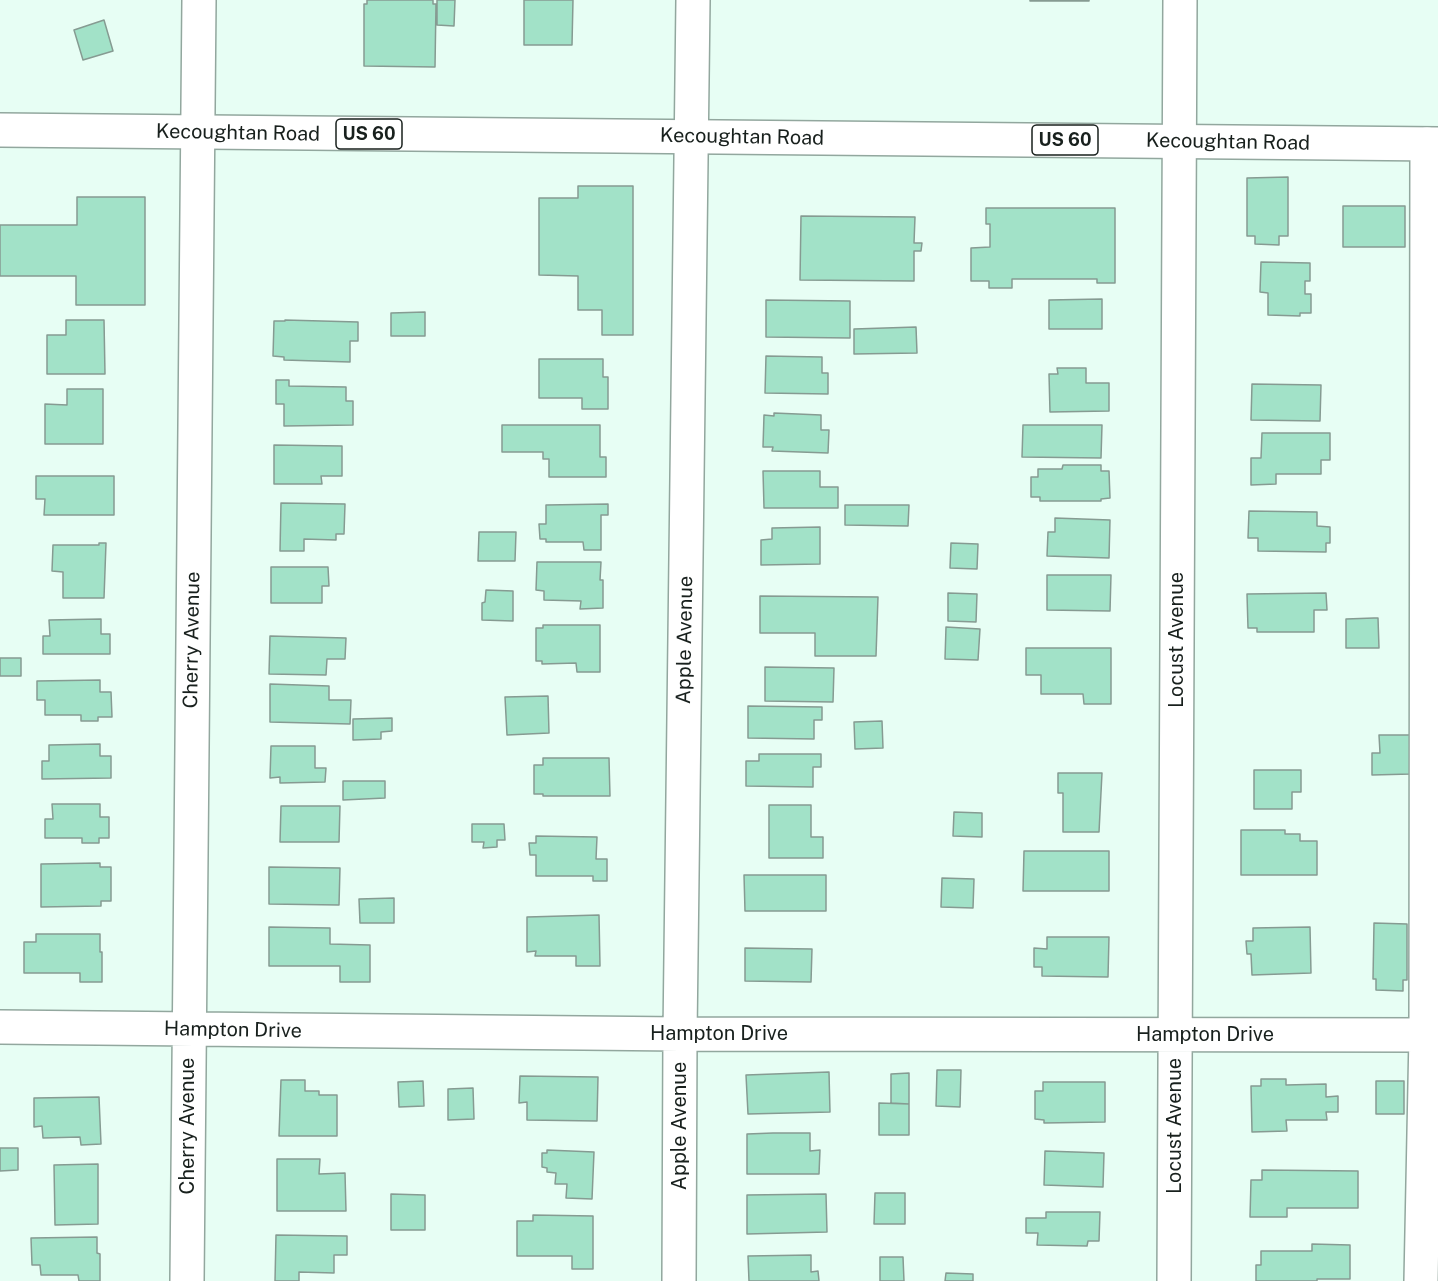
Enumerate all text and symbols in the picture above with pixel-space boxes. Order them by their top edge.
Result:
road number: US 60 [336,119,402,149]
street label: Kecoughtan Road [156,120,320,146]
street label: Kecoughtan Road [660,124,824,150]
road number: US 60 [1032,125,1098,155]
street label: Kecoughtan Road [1146,129,1310,155]
street label: Cherry Avenue [179,571,205,709]
street label: Locust Avenue [1165,572,1189,708]
street label: Apple Avenue [672,576,698,704]
street label: Hampton Drive [164,1017,302,1043]
street label: Hampton Drive [650,1022,788,1046]
street label: Hampton Drive [1136,1023,1274,1047]
street label: Cherry Avenue [176,1058,200,1194]
street label: Locust Avenue [1163,1058,1187,1194]
street label: Apple Avenue [668,1062,692,1190]

